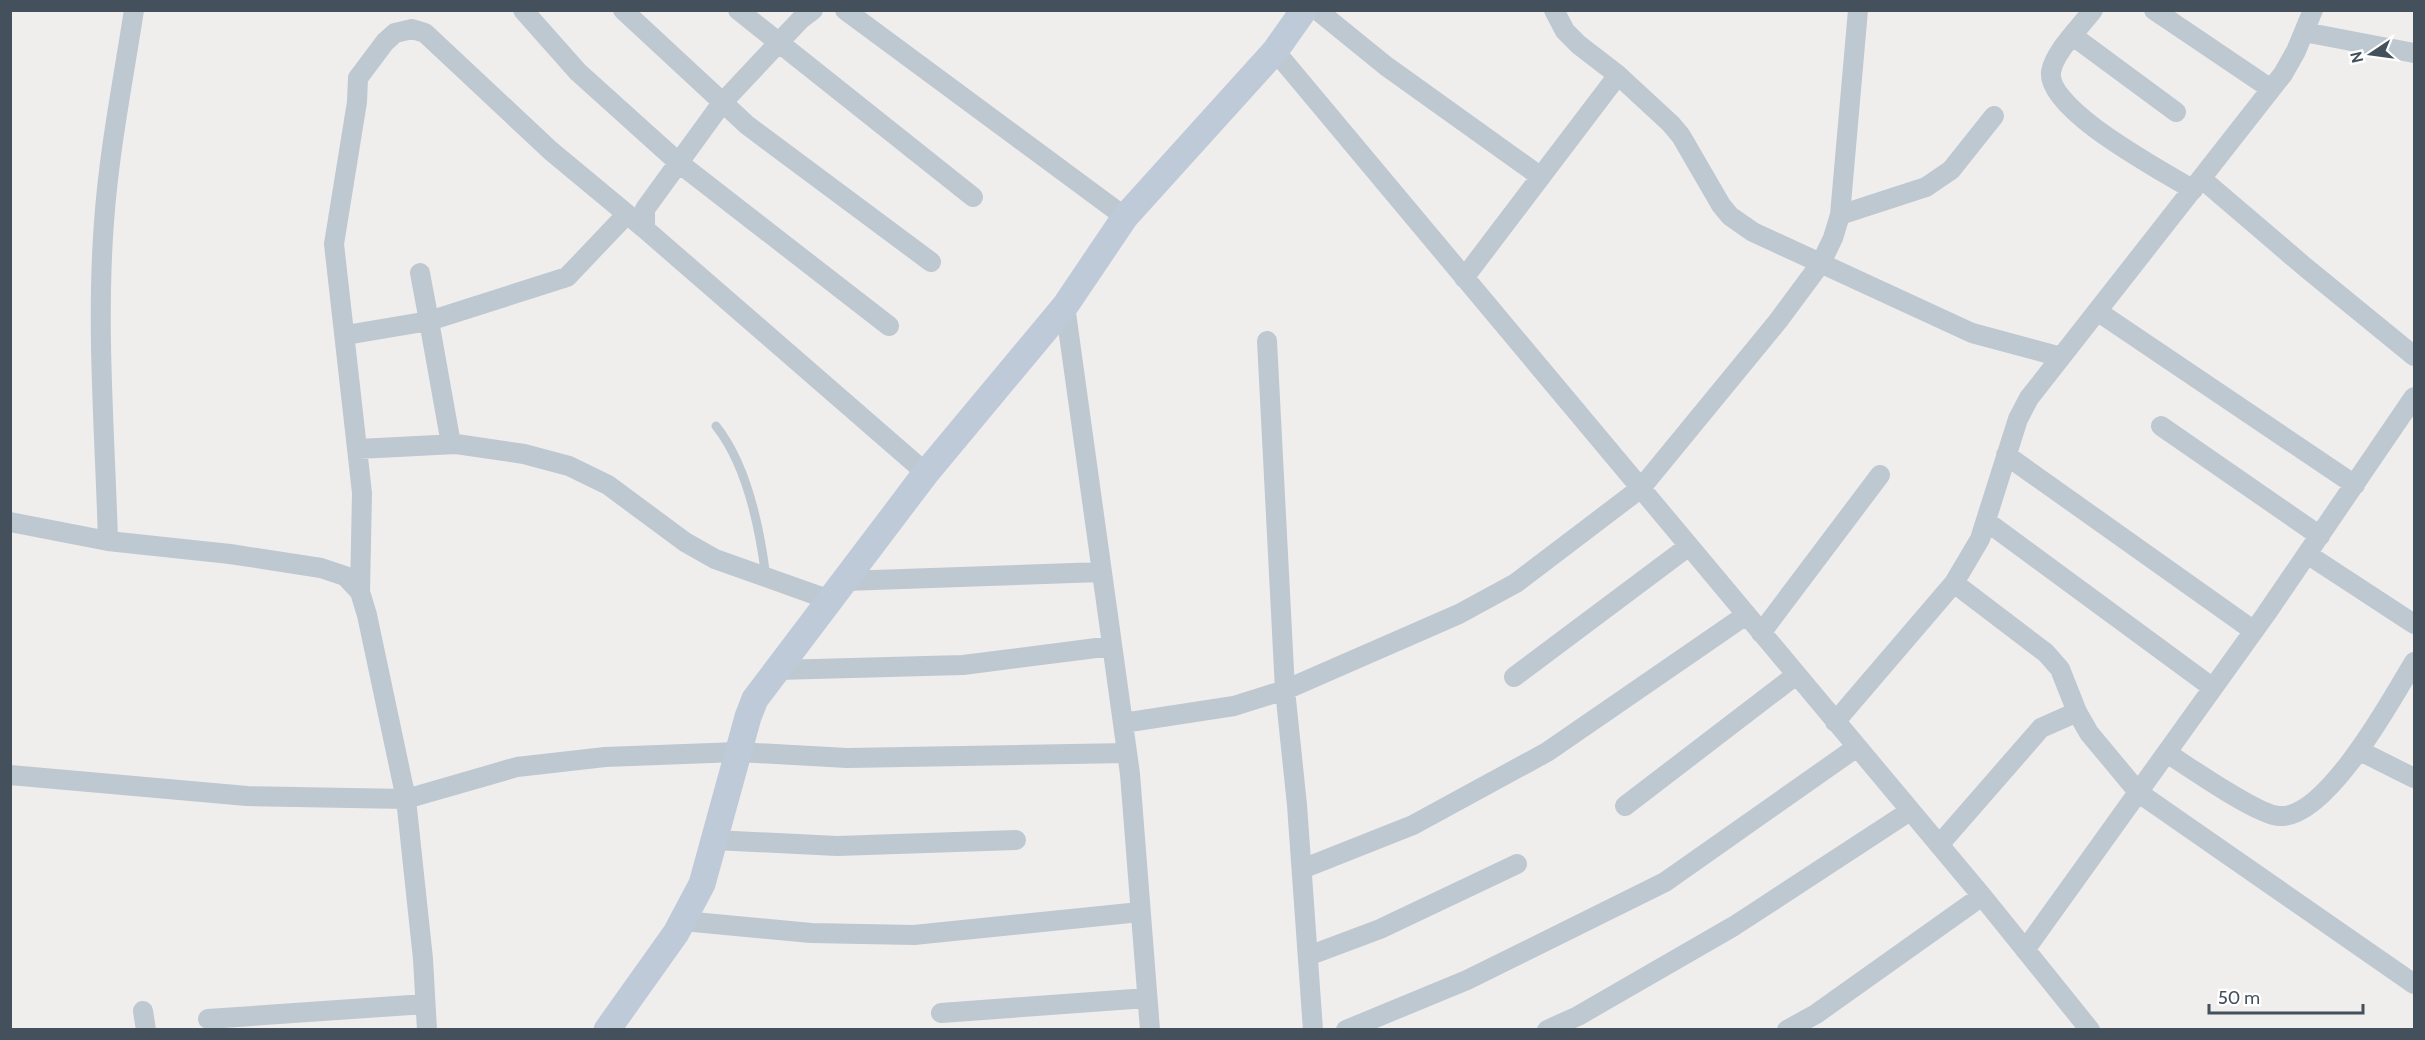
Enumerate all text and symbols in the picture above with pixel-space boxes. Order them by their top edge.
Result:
north arrow [2341,24,2401,84]
text: N [2346,50,2367,65]
scale bar [2209,977,2364,1015]
text: 50 m [2218,987,2260,1009]

